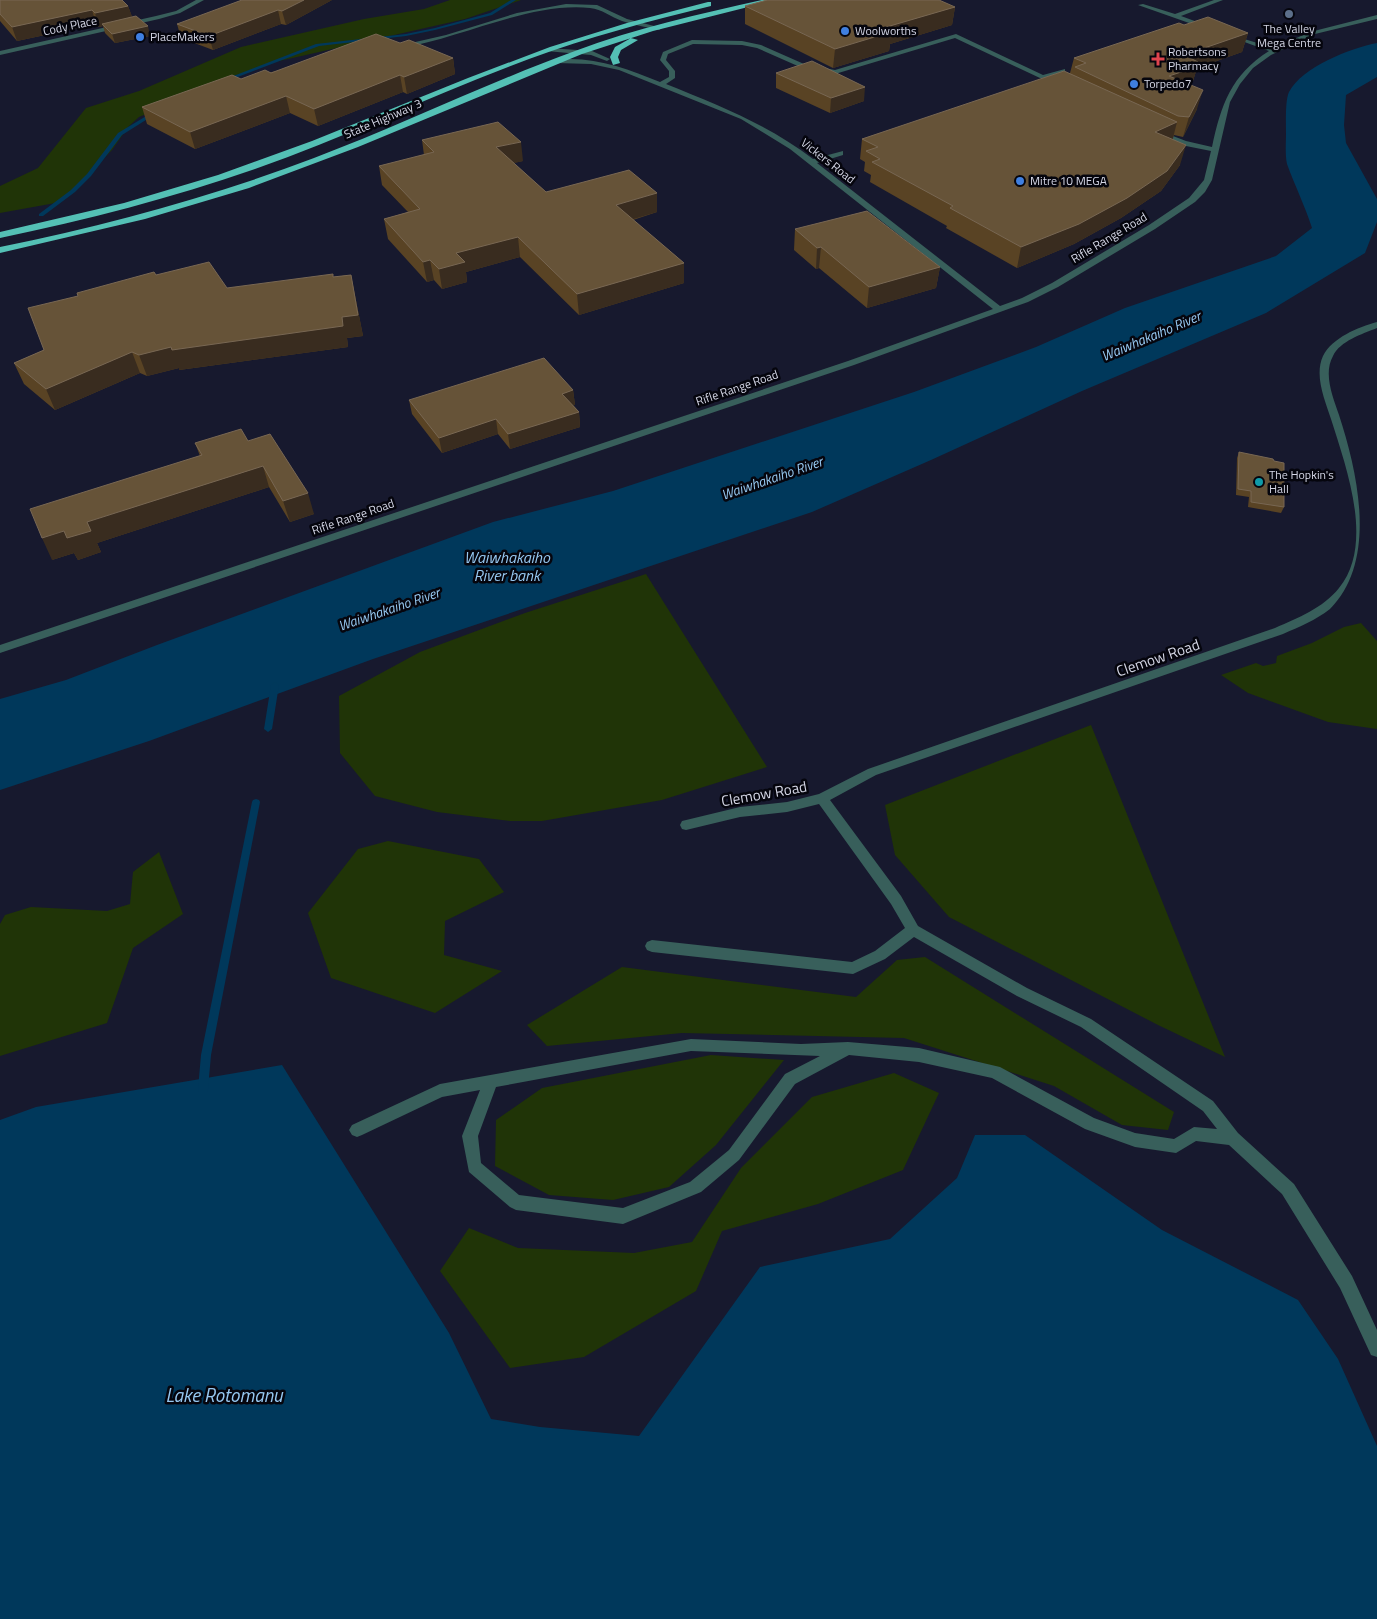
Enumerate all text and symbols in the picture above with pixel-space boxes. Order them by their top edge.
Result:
marker: The Valley Mega Centre [1283,8,1295,20]
street label: Cody Place [41,11,99,40]
place label: The Valley Mega Centre [1257,19,1321,52]
place label: Woolworths [855,21,917,40]
marker: Woolworths [839,25,851,37]
place label: PlaceMakers [150,27,215,46]
marker: PlaceMakers [134,31,146,43]
place label: Robertsons Pharmacy [1168,42,1227,75]
marker: Robertsons Pharmacy [1152,53,1164,65]
place label: Torpedo7 [1144,74,1192,93]
marker: Torpedo7 [1128,78,1140,90]
street label: State Highway 3 [341,94,425,144]
street label: Vickers Road [797,133,860,188]
place label: Mitre 10 MEGA [1030,171,1107,190]
marker: Mitre 10 MEGA [1014,175,1026,187]
street label: Rifle Range Road [1067,207,1151,268]
water label: Waiwhakaiho River [1098,305,1205,366]
street label: Rifle Range Road [693,365,781,411]
water label: Waiwhakaiho River [718,450,827,505]
place label: The Hopkin's Hall [1269,465,1334,498]
marker: The Hopkin's Hall [1253,476,1265,488]
street label: Rifle Range Road [309,494,397,540]
water label: Waiwhakaiho River bank [464,545,551,587]
water label: Waiwhakaiho River [335,581,444,636]
street label: Clemow Road [1113,633,1203,683]
street label: Clemow Road [719,775,809,812]
water label: Lake Rotomanu [165,1380,284,1409]

